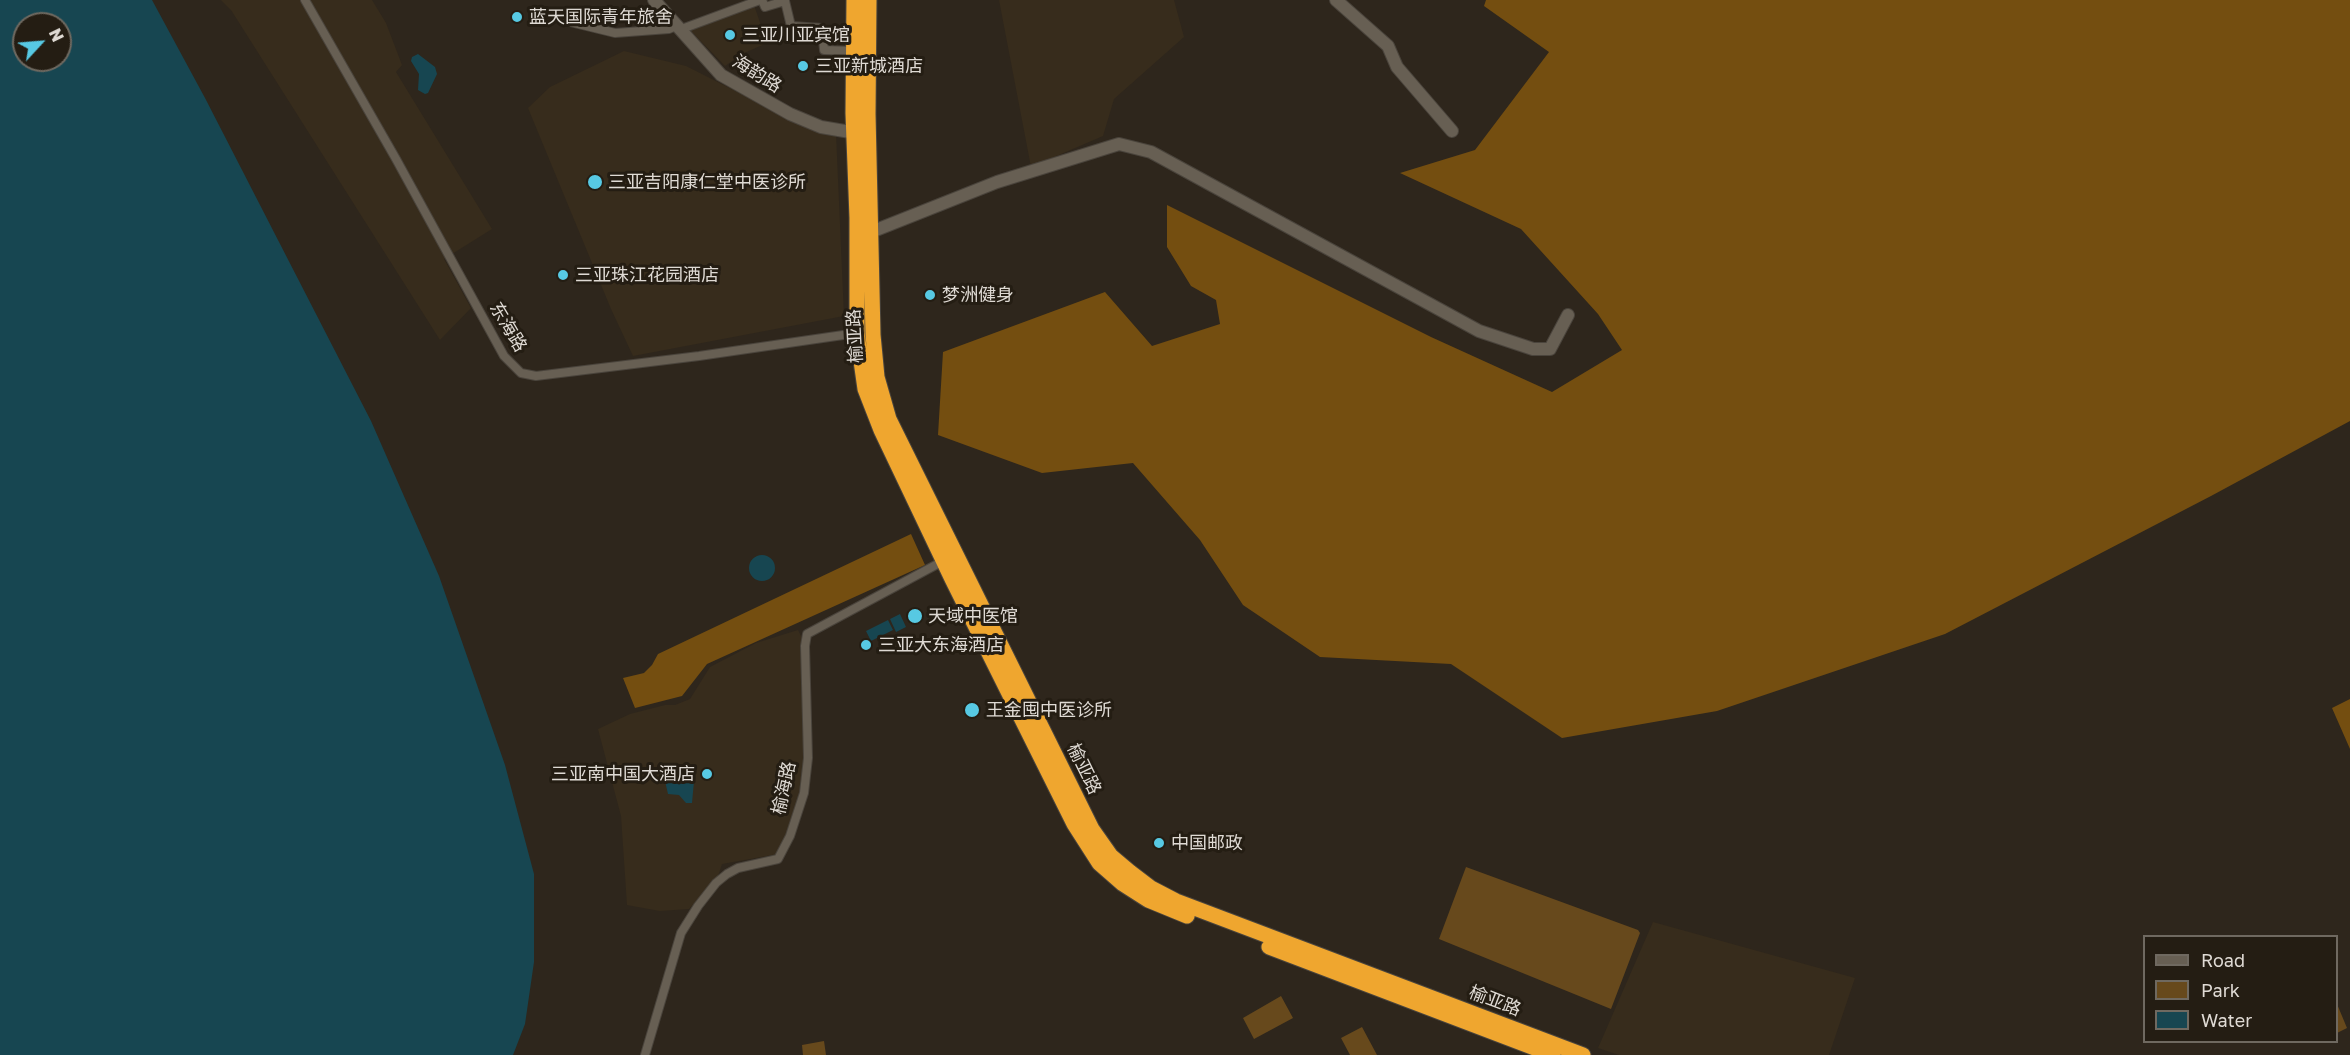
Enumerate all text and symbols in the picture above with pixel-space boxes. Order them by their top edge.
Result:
place label: 蓝天国际青年旅舍 [529,6,673,28]
marker: 蓝天国际青年旅舍 [510,10,524,24]
north arrow [12,12,72,72]
place label: 三亚川亚宾馆 [742,24,850,46]
text: N [45,25,68,45]
marker: 三亚川亚宾馆 [723,28,737,42]
street label: 海韵路 [728,51,786,97]
place label: 三亚新城酒店 [815,55,923,77]
marker: 三亚新城酒店 [796,59,810,73]
place label: 三亚吉阳康仁堂中医诊所 [608,171,806,193]
marker: 三亚吉阳康仁堂中医诊所 [586,173,604,191]
place label: 三亚珠江花园酒店 [575,264,719,286]
marker: 三亚珠江花园酒店 [556,268,570,282]
place label: 梦洲健身 [942,284,1014,306]
marker: 梦洲健身 [923,288,937,302]
street label: 东海路 [485,298,531,356]
street label: 榆亚路 [843,308,867,364]
place label: 天域中医馆 [928,605,1018,627]
marker: 天域中医馆 [906,607,924,625]
place label: 三亚大东海酒店 [878,634,1004,656]
marker: 三亚大东海酒店 [859,638,873,652]
place label: 王金囤中医诊所 [986,699,1112,721]
marker: 王金囤中医诊所 [963,701,981,719]
street label: 榆亚路 [1062,740,1106,798]
street label: 榆海路 [768,759,800,817]
place label: 三亚南中国大酒店 [551,763,695,785]
marker: 三亚南中国大酒店 [700,767,714,781]
place label: 中国邮政 [1171,832,1243,854]
marker: 中国邮政 [1152,836,1166,850]
legend [2143,935,2338,1043]
text: Road [2201,949,2245,971]
text: Park [2201,979,2240,1001]
street label: 榆亚路 [1466,981,1524,1021]
text: Water [2201,1009,2252,1031]

